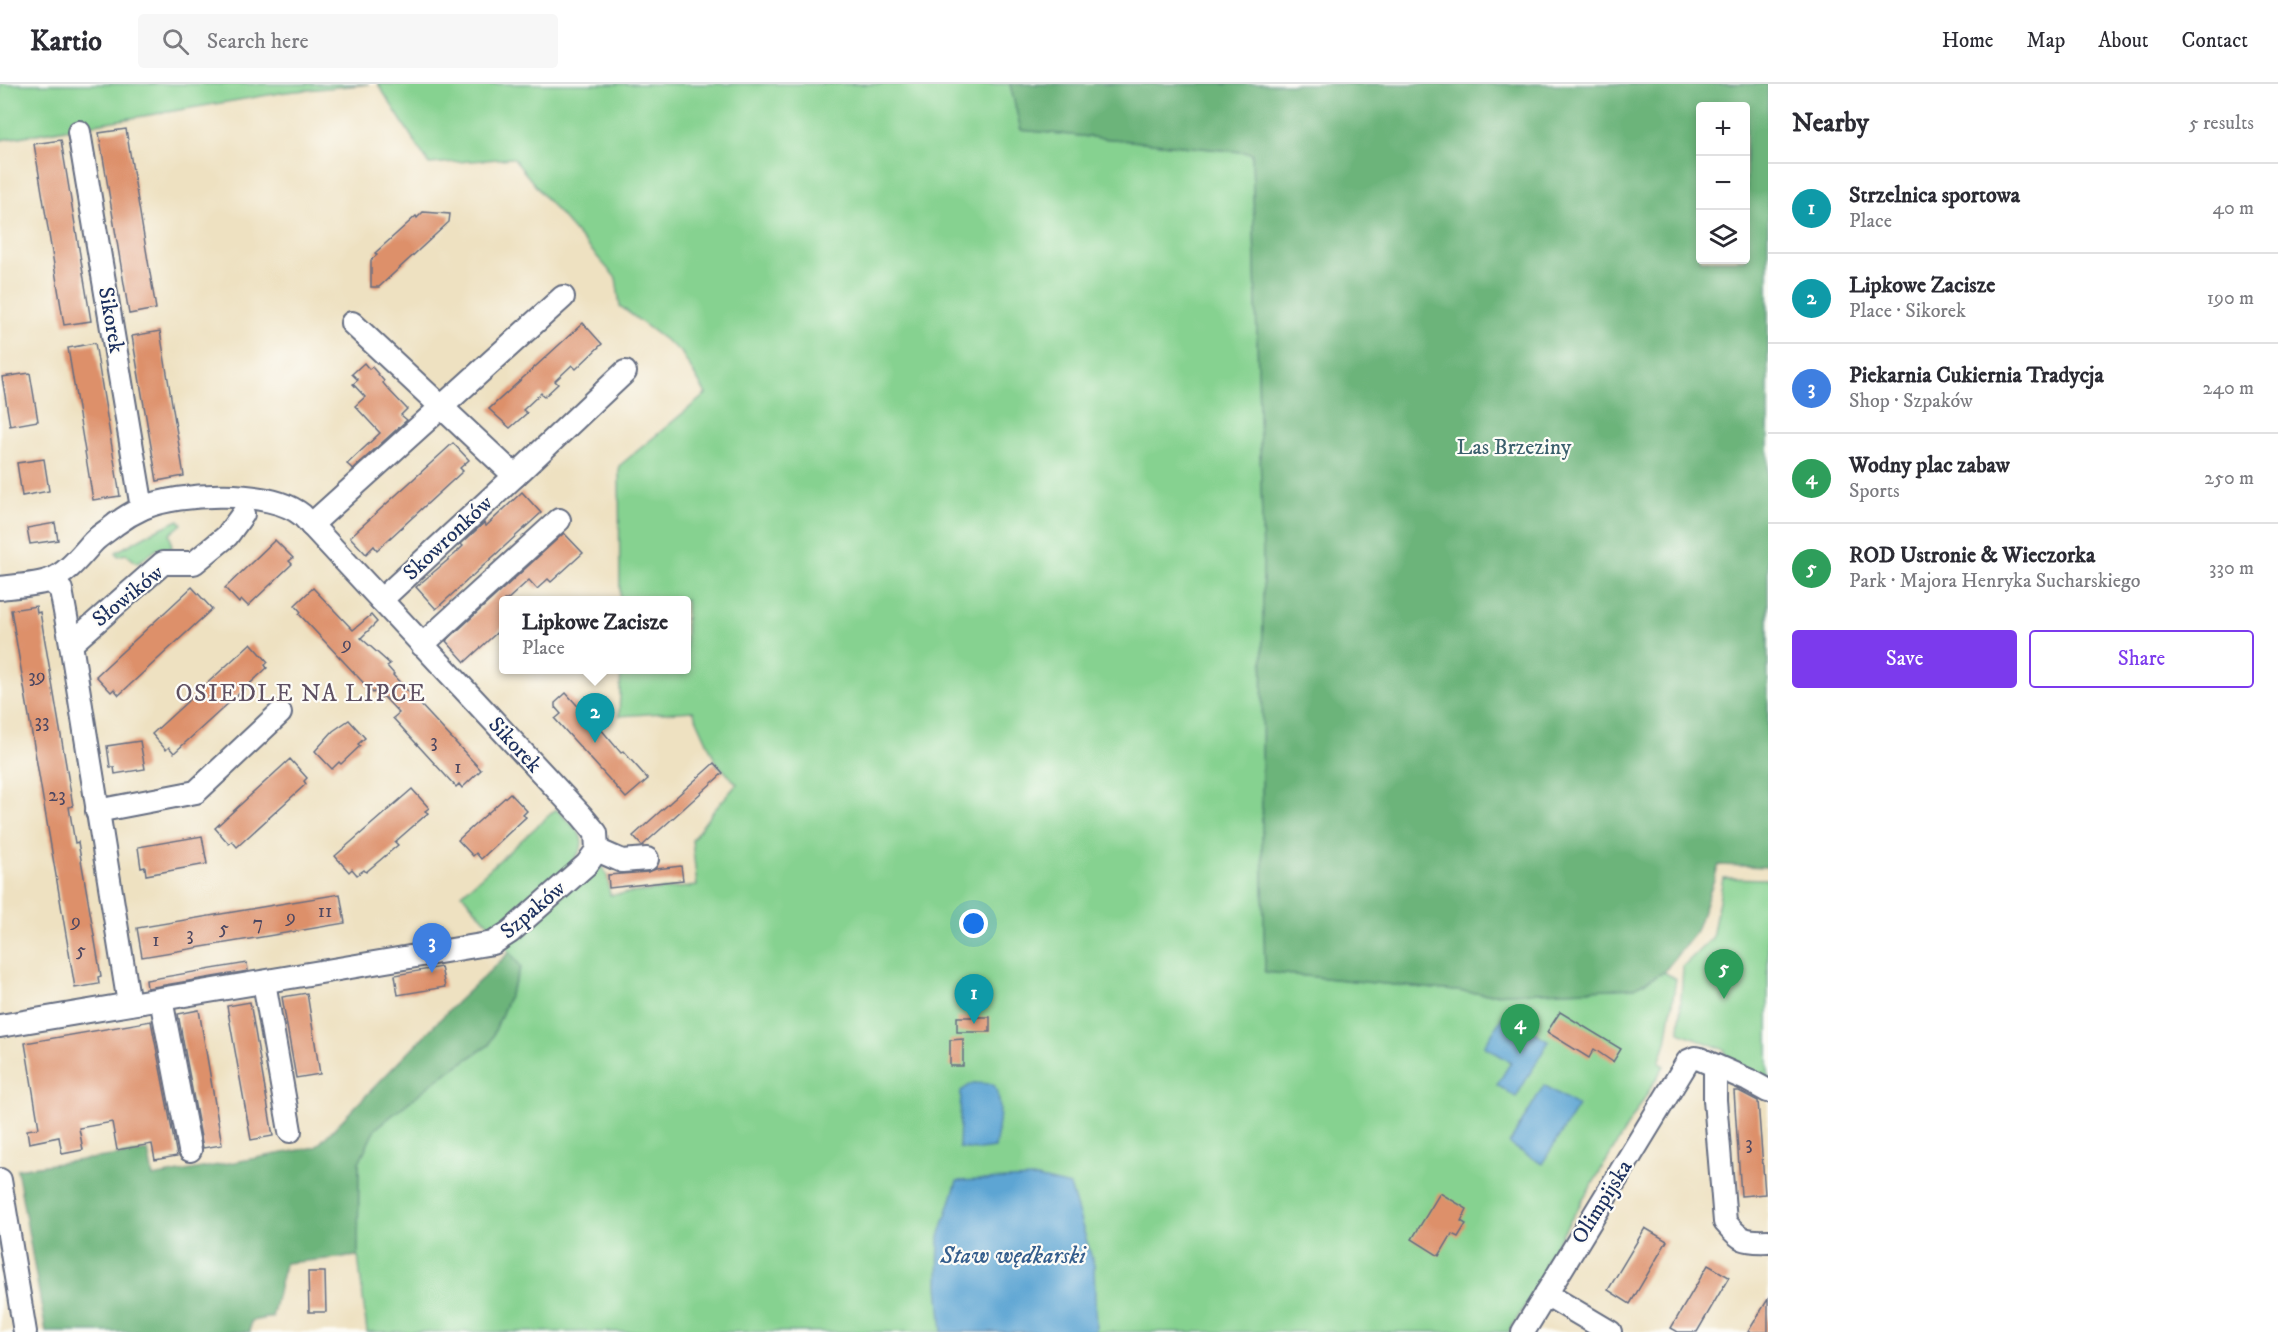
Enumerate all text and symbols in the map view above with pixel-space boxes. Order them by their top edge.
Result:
search box [138,14,558,68]
text: Kartio [30,24,102,59]
icon: search [159,25,192,58]
text: Search here [207,28,309,55]
text: Home [1942,28,1994,54]
text: Map [2027,28,2065,54]
text: About [2098,28,2149,54]
text: Contact [2182,28,2248,54]
map controls [1696,102,1750,264]
button: + [1696,102,1750,156]
text: Nearby [1792,107,1869,140]
text: 5 results [2189,111,2254,136]
button: − [1696,156,1750,210]
text: Strzelnica sportowa [1849,182,2020,209]
text: 1 [1808,196,1815,221]
text: 40 m [2212,196,2254,221]
text: Place [1849,209,1892,234]
button: layers [1696,210,1750,264]
text: Lipkowe Zacisze [1849,272,1995,299]
street label: Sikorek [92,285,130,355]
text: 2 [1807,286,1816,311]
text: 190 m [2207,286,2254,311]
text: Place · Sikorek [1849,299,1966,324]
text: Piekarnia Cukiernia Tradycja [1849,362,2104,389]
text: 3 [1808,376,1815,401]
text: 240 m [2203,376,2254,401]
text: Shop · Szpaków [1849,389,1973,414]
park label: Las Brzeziny [1457,434,1572,461]
text: Wodny plac zabaw [1849,452,2010,479]
text: 4 [1806,466,1817,491]
text: 250 m [2204,466,2254,491]
text: Sports [1849,479,1900,504]
street label: Skowronków [398,490,498,586]
text: ROD Ustronie & Wieczorka [1849,542,2095,569]
text: 5 [1807,556,1816,581]
text: 330 m [2209,556,2254,581]
street label: Słowików [87,559,169,633]
text: Park · Majora Henryka Sucharskiego [1849,569,2140,594]
popup [499,596,691,674]
text: Lipkowe Zacisze [522,609,668,636]
button: Save [1792,630,2017,688]
button: Share [2029,630,2254,688]
house number: 9 [341,632,352,657]
text: Place [522,636,565,661]
house number: 39 [28,664,46,689]
district label: OSIEDLE NA LIPCE [175,679,427,709]
pin: 2 [576,694,614,743]
house number: 33 [35,709,49,734]
street label: Sikorek [482,711,548,779]
house number: 3 [430,729,438,754]
house number: 1 [454,755,462,780]
house number: 23 [48,783,66,808]
street label: Szpaków [495,875,571,945]
house number: 11 [318,899,332,924]
house number: 9 [285,905,296,930]
house number: 9 [70,909,81,934]
your location [959,909,988,938]
house number: 7 [253,911,263,936]
house number: 5 [219,916,229,941]
house number: 3 [186,922,194,947]
pin: 3 [412,924,452,973]
house number: 1 [152,928,160,953]
house number: 5 [76,938,86,963]
pin: 5 [1704,950,1744,999]
pin: 1 [954,974,994,1024]
pin: 4 [1500,1004,1540,1054]
house number: 3 [1745,1131,1753,1156]
street label: Olimpijska [1566,1155,1639,1249]
water label: Staw wędkarski [939,1241,1087,1271]

